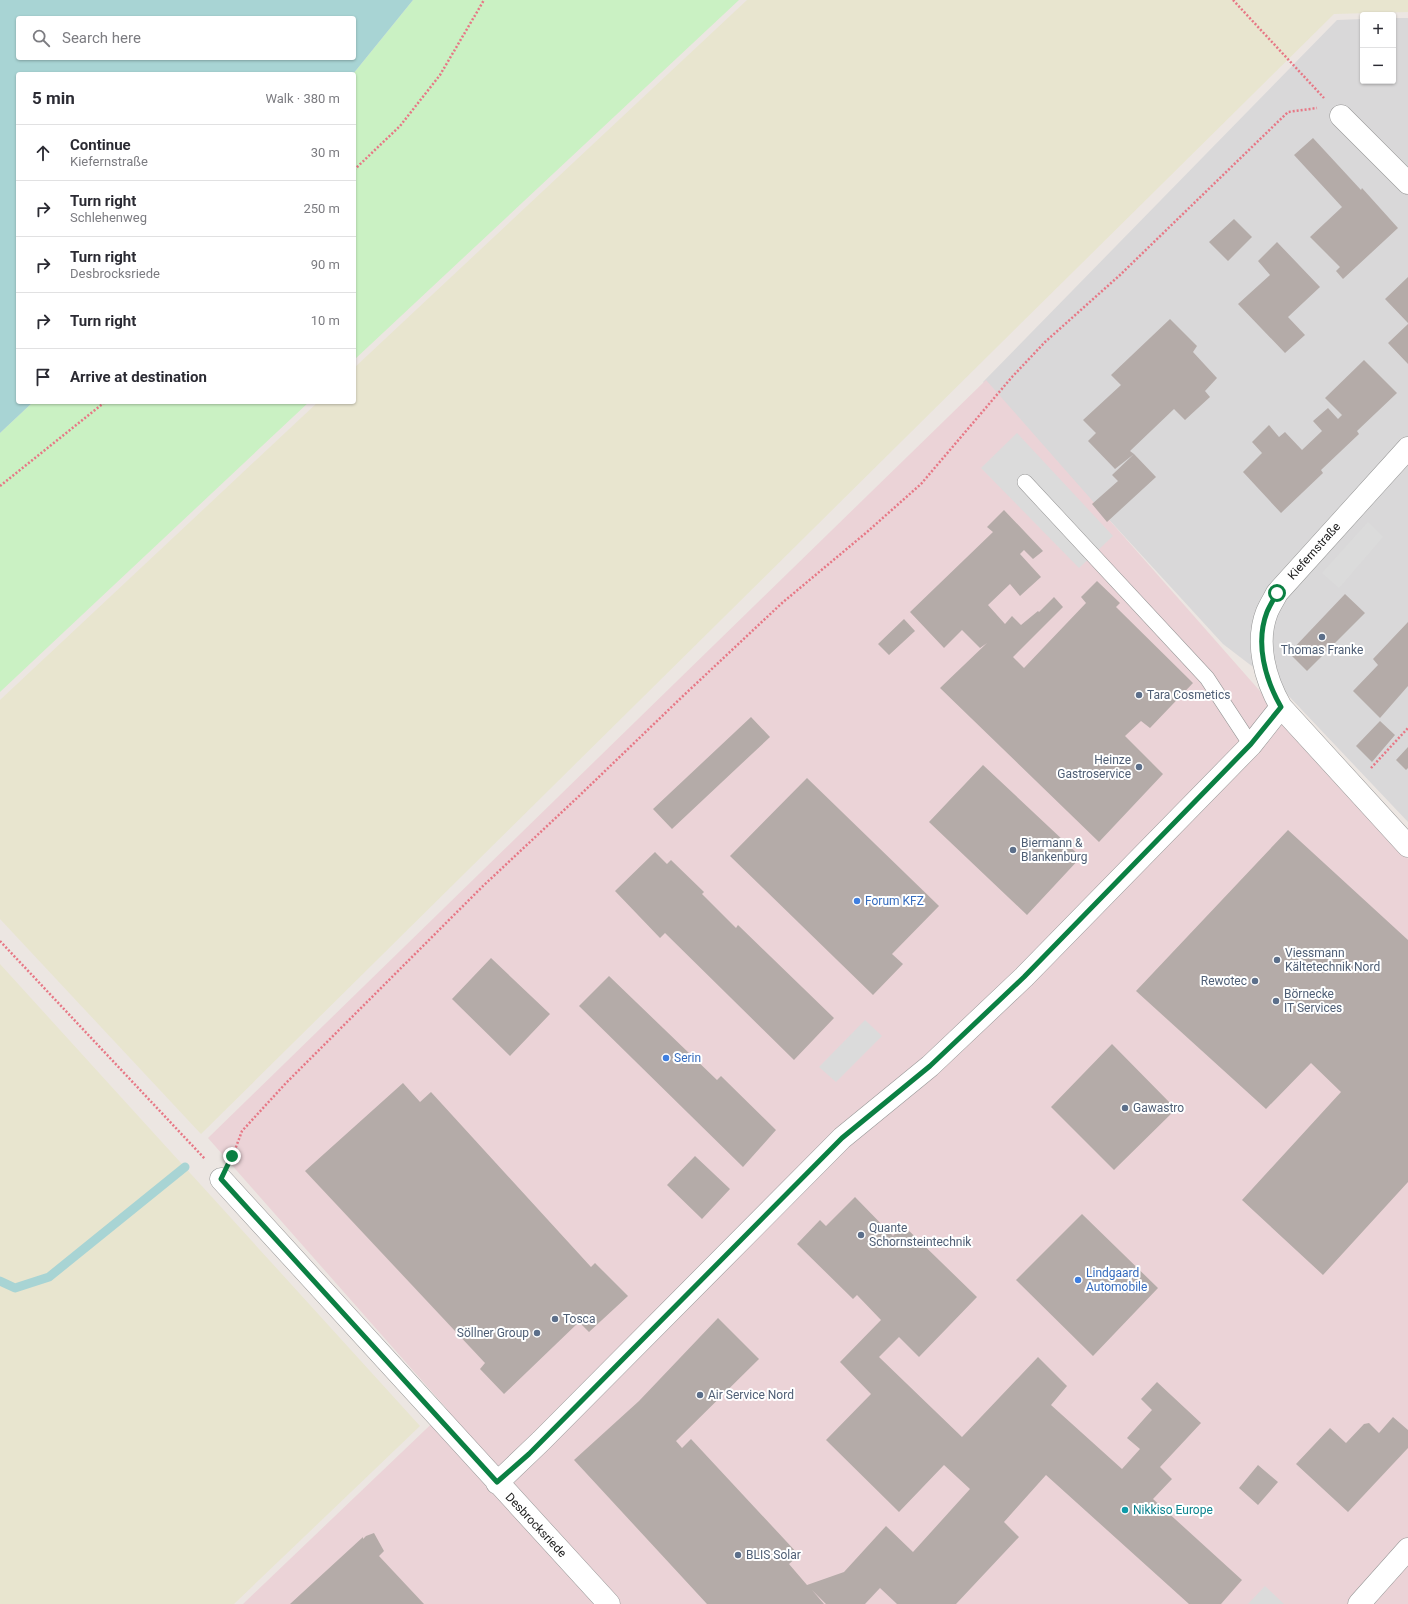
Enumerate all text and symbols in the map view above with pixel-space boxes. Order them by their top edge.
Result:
map controls [1360,12,1396,84]
button: + [1360,12,1396,48]
search box [16,16,356,60]
icon: search [30,27,52,49]
text: Search here [62,29,141,47]
button: − [1360,48,1396,84]
text: 5 min [32,88,75,108]
text: Walk · 380 m [265,91,340,106]
text: Continue [70,136,131,154]
icon: ahead [32,142,54,164]
text: 30 m [311,145,340,160]
text: Kiefernstraße [70,154,148,169]
text: Turn right [70,192,136,210]
icon: right [32,198,54,220]
text: 250 m [303,201,340,216]
text: Schlehenweg [70,210,147,225]
text: Turn right [70,248,136,266]
icon: right [32,254,54,276]
text: 90 m [311,257,340,272]
text: Desbrocksriede [70,266,160,281]
icon: right [32,310,54,332]
text: Turn right [70,312,136,330]
text: 10 m [311,313,340,328]
icon: arrive [32,366,54,388]
text: Arrive at destination [70,368,207,386]
street label: Kiefernstraße [1285,520,1343,582]
route start [1268,584,1286,602]
marker: Thomas Franke [1317,632,1327,642]
place label: Thomas Franke [1281,643,1363,657]
place label: Tara Cosmetics [1147,688,1230,702]
marker: Tara Cosmetics [1134,690,1144,700]
place label: Heinze Gastroservice [1057,753,1131,781]
marker: Heinze Gastroservice [1134,762,1144,772]
place label: Biermann & Blankenburg [1021,836,1088,864]
marker: Biermann & Blankenburg [1008,845,1018,855]
place label: Forum KFZ [865,894,924,908]
marker: Forum KFZ [852,896,862,906]
place label: Viessmann Kältetechnik Nord [1285,946,1380,974]
marker: Viessmann Kältetechnik Nord [1272,955,1282,965]
place label: Rewotec [1201,974,1247,988]
marker: Rewotec [1250,976,1260,986]
place label: Börnecke IT Services [1284,987,1342,1015]
marker: Börnecke IT Services [1271,996,1281,1006]
place label: Serin [674,1051,701,1065]
marker: Serin [661,1053,671,1063]
place label: Gawastro [1133,1101,1184,1115]
marker: Gawastro [1120,1103,1130,1113]
route end [223,1147,241,1165]
place label: Quante Schornsteintechnik [869,1221,972,1249]
marker: Quante Schornsteintechnik [856,1230,866,1240]
place label: Lindgaard Automobile [1086,1266,1147,1294]
marker: Lindgaard Automobile [1073,1275,1083,1285]
place label: Tosca [563,1312,595,1326]
marker: Tosca [550,1314,560,1324]
place label: Söllner Group [457,1326,529,1340]
marker: Söllner Group [532,1328,542,1338]
place label: Air Service Nord [708,1388,794,1402]
marker: Air Service Nord [695,1390,705,1400]
street label: Desbrocksriede [503,1490,569,1560]
place label: Nikkiso Europe [1133,1503,1213,1517]
marker: Nikkiso Europe [1120,1505,1130,1515]
place label: BLIS Solar [746,1548,801,1562]
marker: BLIS Solar [733,1550,743,1560]

